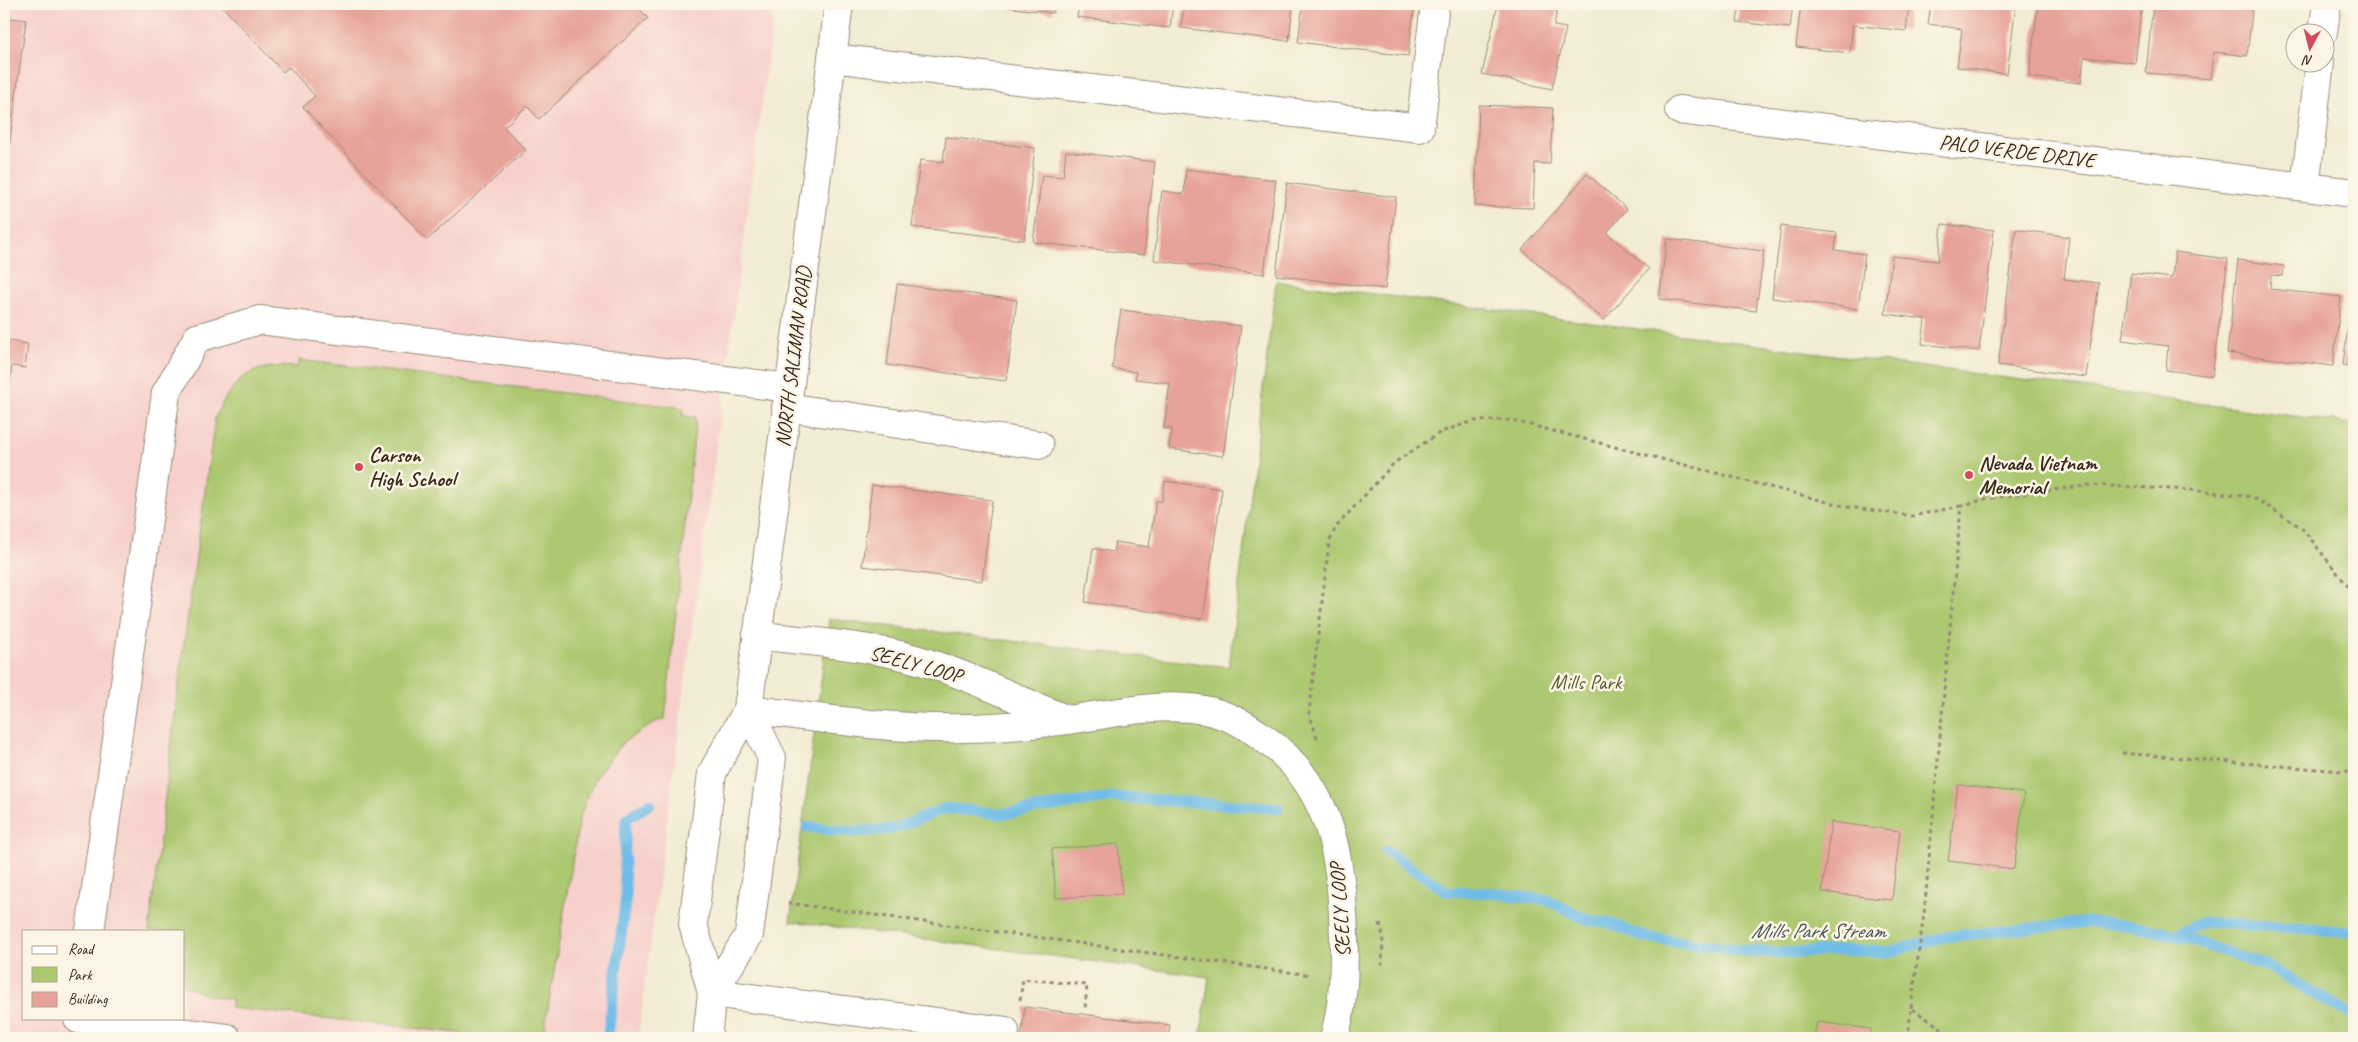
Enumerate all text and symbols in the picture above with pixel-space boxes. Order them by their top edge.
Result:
north arrow [2286,22,2336,72]
text: N [2301,51,2314,69]
street label: PALO VERDE DRIVE [1938,129,2099,174]
street label: NORTH SALIMAN ROAD [769,264,817,449]
place label: Carson High School [369,442,459,492]
place label: Nevada Vietnam Memorial [1979,450,2098,500]
marker: Carson High School [353,461,365,473]
marker: Nevada Vietnam Memorial [1963,469,1975,481]
street label: SEELY LOOP [867,639,968,690]
park label: Mills Park [1551,669,1623,695]
street label: SEELY LOOP [1324,859,1356,958]
water label: Mills Park Stream [1751,917,1888,945]
legend [22,930,185,1020]
text: Road [68,940,95,959]
text: Park [68,966,93,985]
text: Building [68,990,108,1009]

